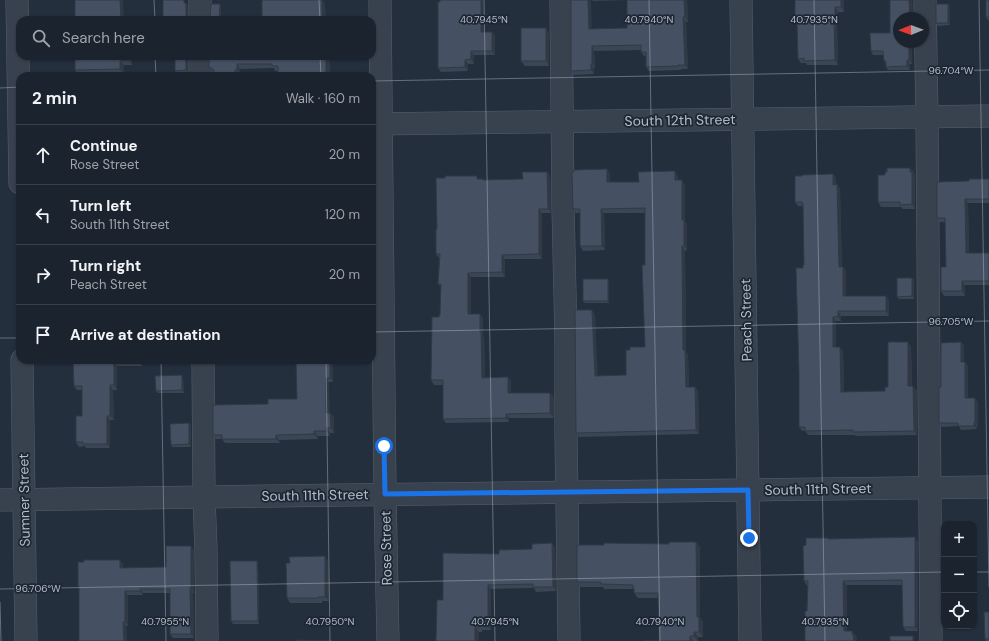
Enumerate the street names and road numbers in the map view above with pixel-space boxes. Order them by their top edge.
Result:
street label: South 12th Street [624,110,736,130]
street label: Peach Street [736,278,756,362]
street label: Sumner Street [14,453,34,547]
street label: South 11th Street [764,479,872,499]
street label: South 11th Street [261,485,369,505]
street label: Rose Street [376,511,396,585]

